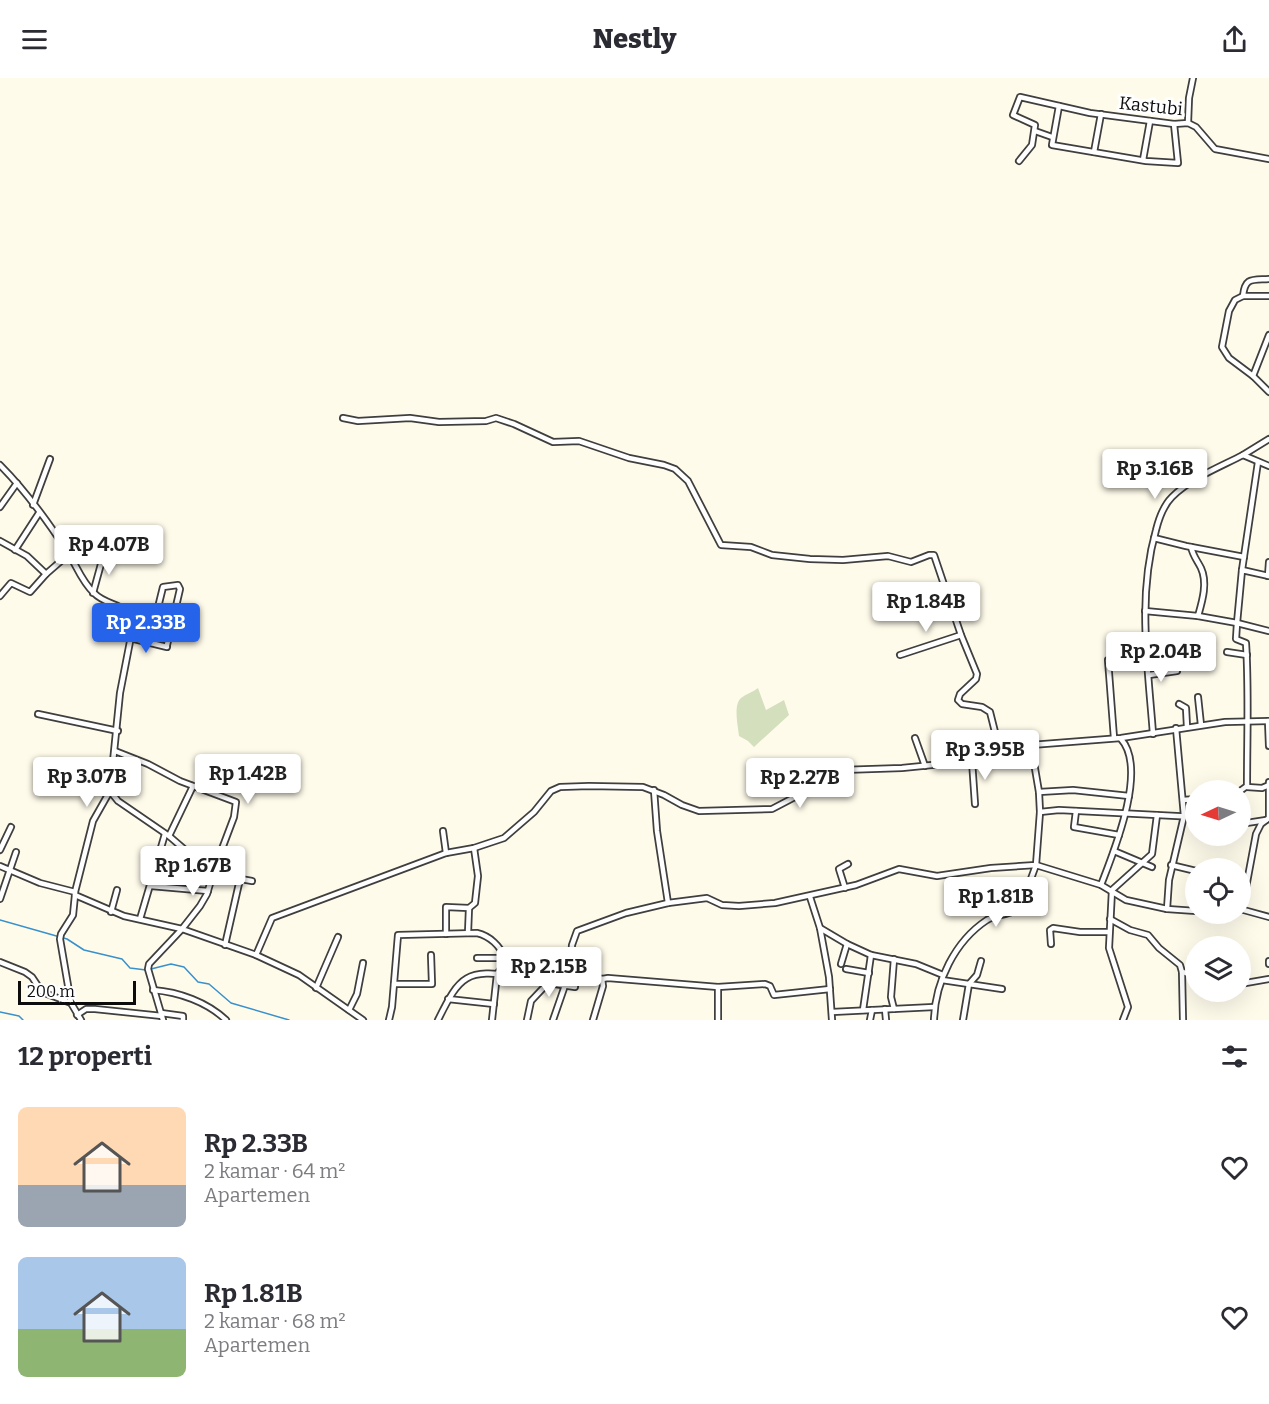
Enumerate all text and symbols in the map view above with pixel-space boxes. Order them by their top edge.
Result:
icon: menu [18,23,51,56]
text: Nestly [593,23,676,55]
icon: share [1218,23,1251,56]
street label: Kastubi [1118,92,1184,120]
pin: Rp 3.16B [1093,449,1217,500]
text: Rp 3.16B [1116,456,1194,480]
pin: Rp 4.07B [47,525,171,576]
text: Rp 4.07B [68,532,150,556]
pin: Rp 1.84B [864,582,988,633]
text: Rp 1.84B [886,589,966,613]
pin: Rp 2.33B [84,603,208,654]
text: Rp 2.33B [106,610,186,634]
pin: Rp 2.04B [1099,632,1223,683]
text: Rp 2.04B [1120,639,1202,663]
pin: Rp 3.95B [923,730,1047,781]
text: Rp 3.95B [945,737,1025,761]
pin: Rp 1.42B [186,754,310,805]
pin: Rp 3.07B [25,757,149,808]
pin: Rp 2.27B [738,758,862,809]
text: Rp 1.42B [209,761,287,785]
text: Rp 3.07B [47,764,127,788]
text: Rp 2.27B [760,765,840,789]
north arrow [1185,780,1251,846]
map controls [1185,780,1251,1002]
pin: Rp 1.67B [131,846,255,897]
text: Rp 1.67B [154,853,232,877]
button: locate [1185,858,1251,924]
pin: Rp 1.81B [934,877,1058,928]
text: Rp 1.81B [958,884,1034,908]
button: layers [1185,936,1251,1002]
pin: Rp 2.15B [487,947,611,998]
text: Rp 2.15B [510,954,588,978]
scale bar [18,978,136,1006]
text: 200 m [27,982,75,1001]
icon: filters [1218,1040,1251,1073]
text: 12 properti [18,1041,152,1072]
text: Rp 2.33B [204,1128,308,1159]
icon: home [66,1131,138,1203]
icon: heart [1218,1151,1251,1184]
text: 2 kamar · 64 m² [204,1159,345,1183]
text: Apartemen [204,1183,310,1207]
text: Rp 1.81B [204,1278,303,1309]
icon: home [66,1281,138,1353]
icon: heart [1218,1301,1251,1334]
text: 2 kamar · 68 m² [204,1309,346,1333]
text: Apartemen [204,1333,310,1357]

